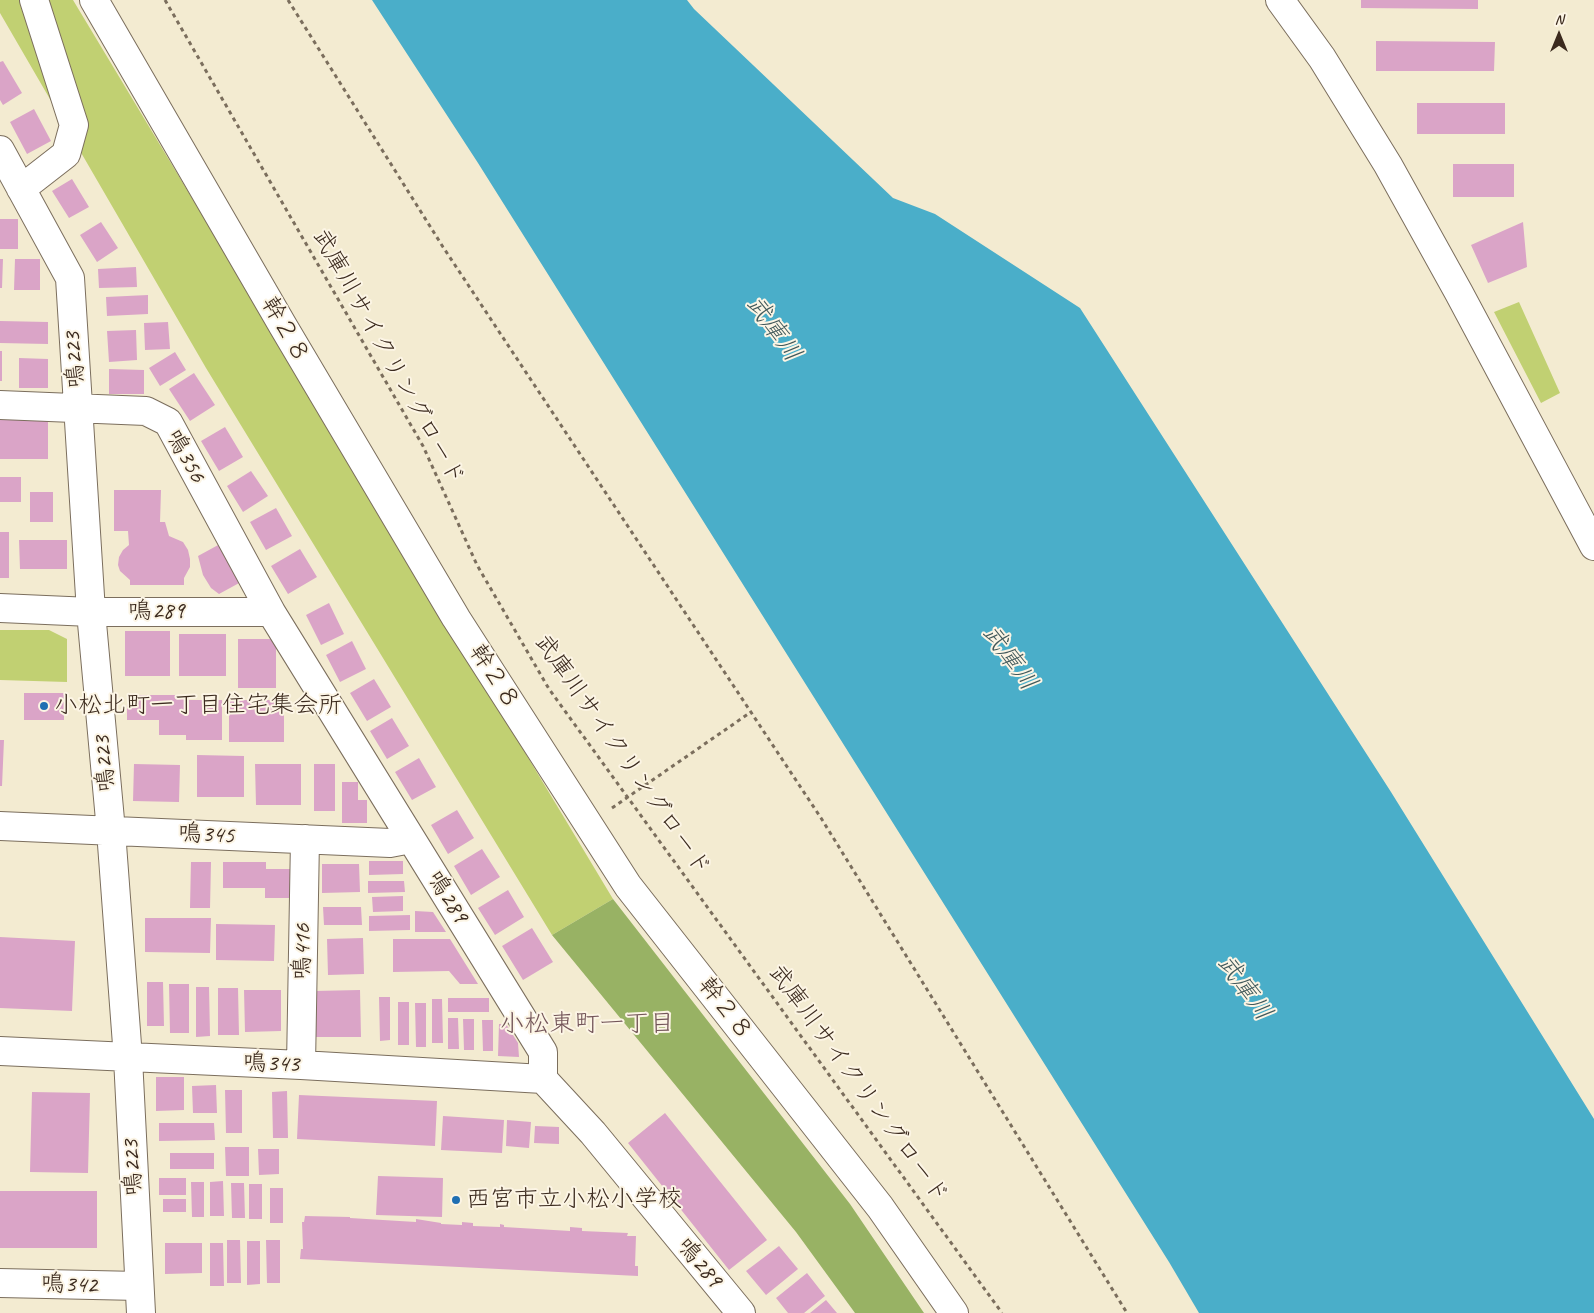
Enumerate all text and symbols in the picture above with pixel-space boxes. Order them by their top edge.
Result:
north arrow [1534,10,1584,60]
text: N [1555,11,1563,28]
street label: 武庫川サイクリングロード [306,224,470,490]
water label: 武庫川 [739,290,807,368]
street label: 幹２８ [255,292,315,368]
street label: 鳴223 [59,331,91,389]
street label: 鳴356 [159,424,211,488]
street label: 鳴289 [128,598,184,626]
water label: 武庫川 [975,619,1043,697]
street label: 武庫川サイクリングロード [528,629,716,881]
street label: 幹２８ [462,639,526,715]
place label: 小松北町一丁目住宅集会所 [54,692,342,720]
marker: 小松北町一丁目住宅集会所 [38,700,50,712]
street label: 鳴223 [88,735,122,793]
street label: 鳴345 [177,819,235,851]
street label: 鳴289 [420,865,474,929]
street label: 鳴416 [288,924,318,980]
water label: 武庫川 [1210,949,1278,1027]
street label: 武庫川サイクリングロード [762,959,954,1209]
street label: 幹２８ [691,972,759,1046]
district label: 小松東町一丁目 [500,1009,674,1039]
street label: 鳴343 [242,1049,300,1079]
street label: 鳴223 [117,1139,149,1197]
place label: 西宮市立小松小学校 [466,1186,682,1214]
marker: 西宮市立小松小学校 [450,1194,462,1206]
street label: 鳴289 [670,1232,728,1294]
street label: 鳴342 [40,1270,98,1300]

